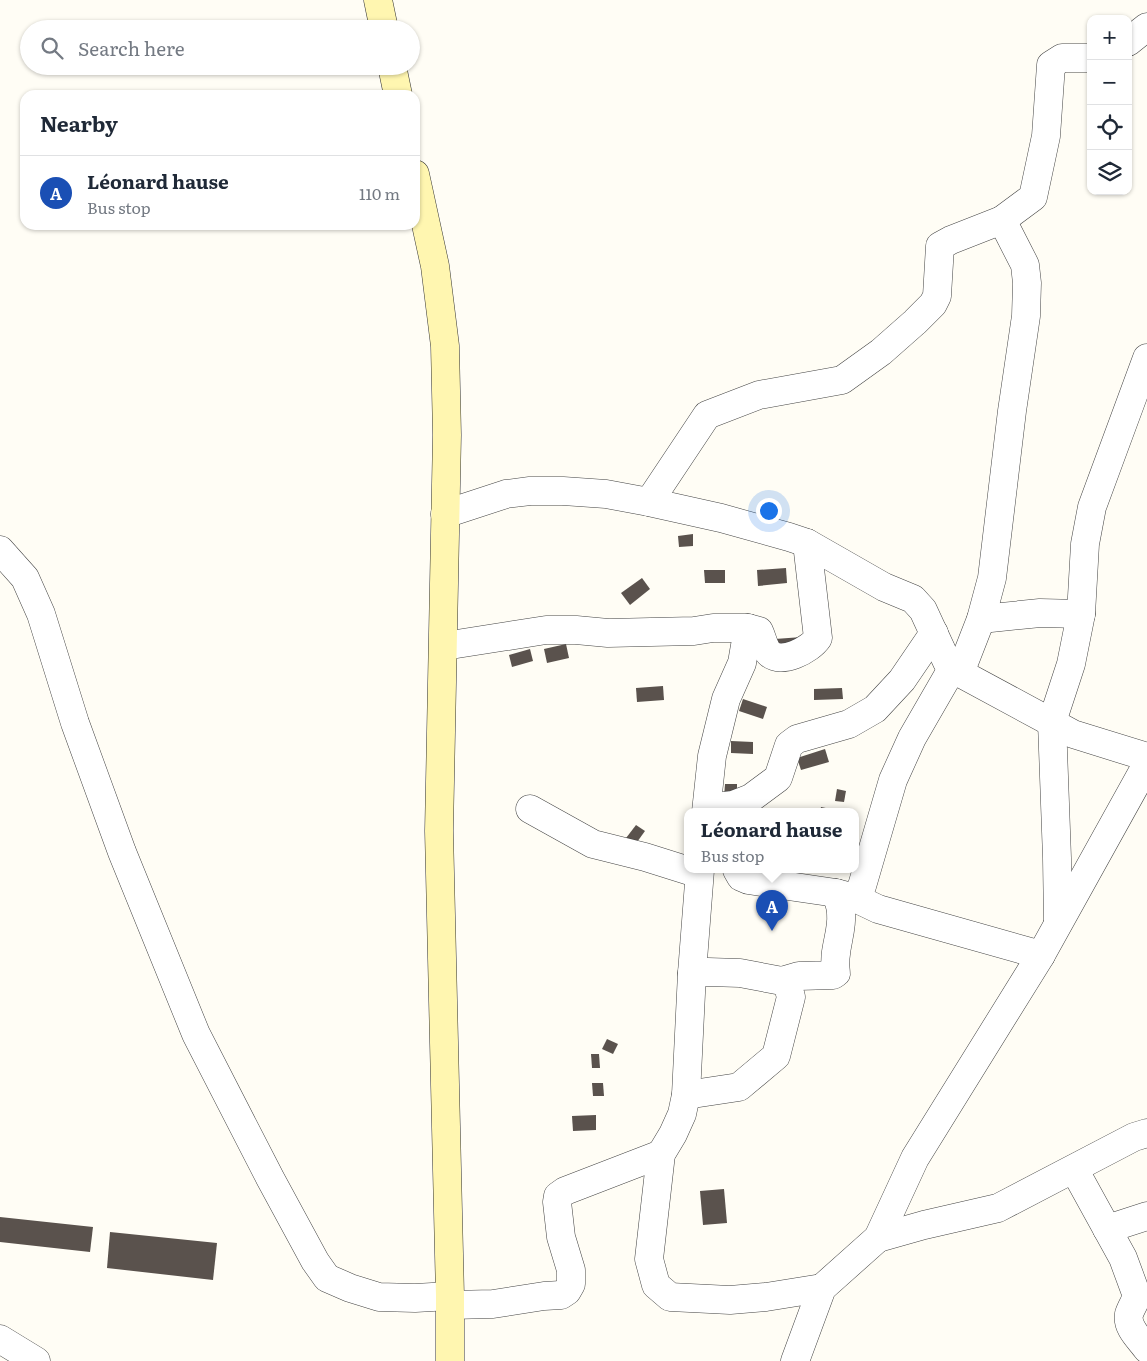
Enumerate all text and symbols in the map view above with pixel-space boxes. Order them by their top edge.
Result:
map controls [1087,15,1132,195]
button: + [1087,15,1132,60]
search box [20,20,420,75]
icon: search [38,34,66,62]
text: Search here [78,34,185,62]
button: − [1087,60,1132,105]
button: locate [1087,105,1132,150]
text: Nearby [40,107,118,138]
button: layers [1087,150,1132,195]
text: Léonard hause [87,167,229,195]
text: A [50,181,62,205]
text: 110 m [359,181,400,205]
text: Bus stop [87,195,151,219]
your location [756,498,782,524]
popup [684,808,859,873]
text: Léonard hause [701,815,842,843]
text: Bus stop [701,843,764,867]
pin: A [756,890,788,931]

